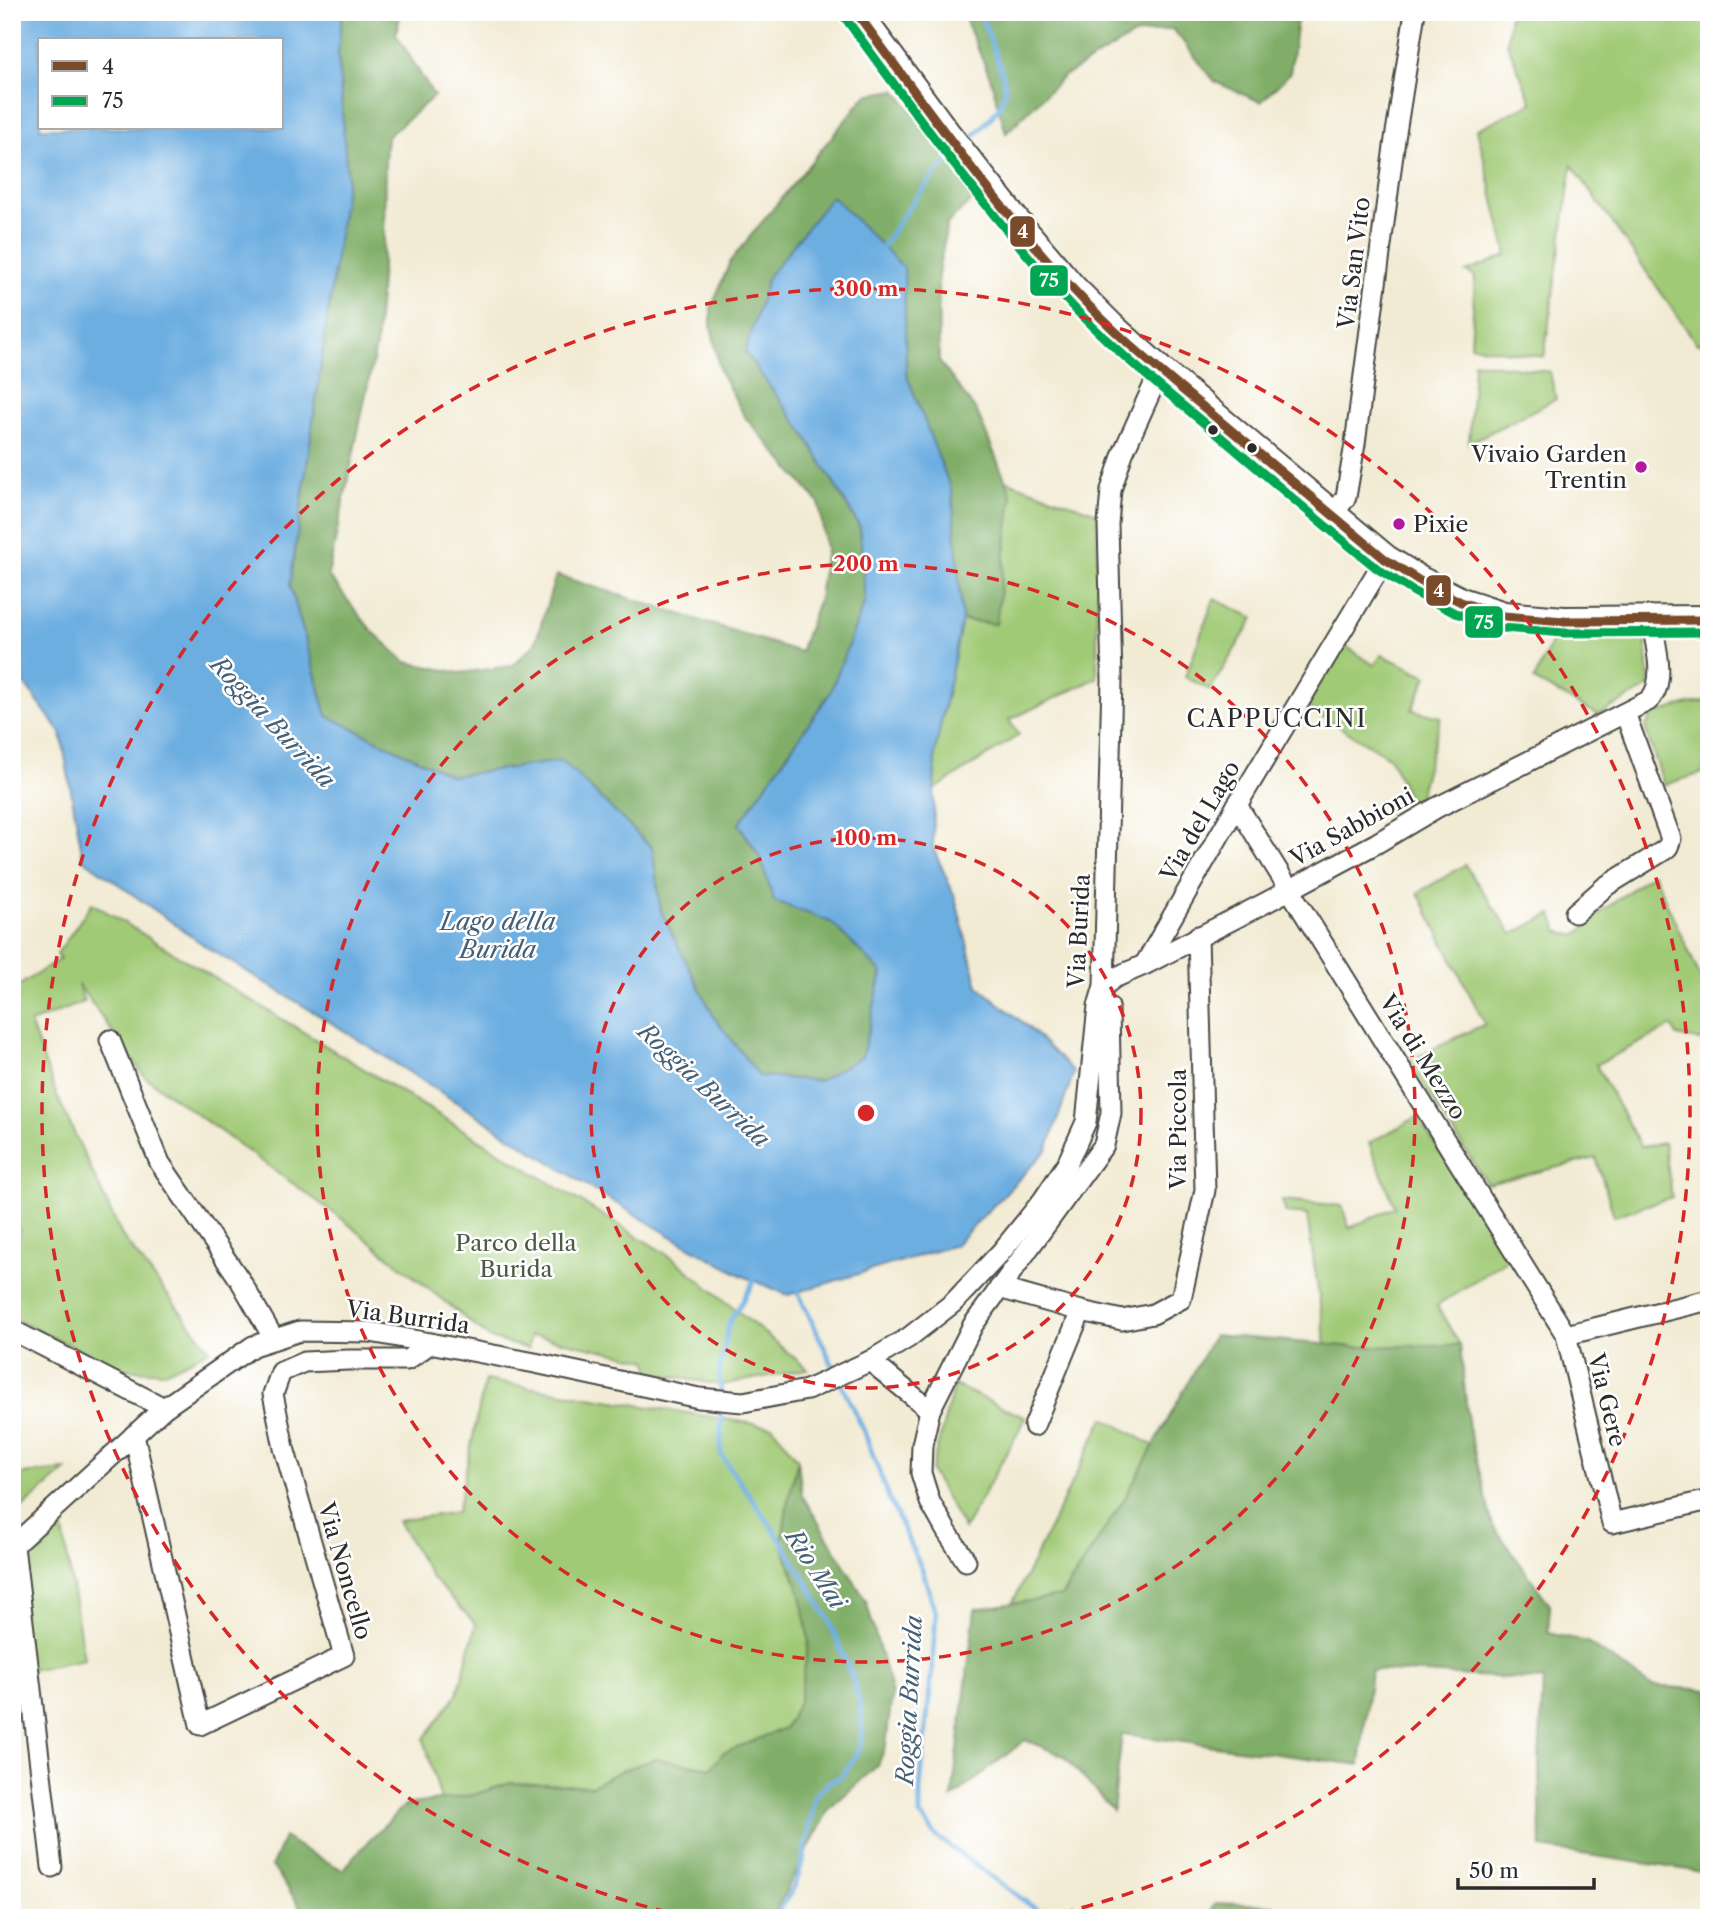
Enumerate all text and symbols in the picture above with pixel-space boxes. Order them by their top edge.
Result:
legend [38,38,284,130]
text: 4 [102,54,114,79]
text: 75 [102,88,124,113]
street label: Via San Vito [1332,195,1376,332]
line badge: 4 [1009,215,1036,248]
text: 4 [1017,220,1029,243]
line badge: 75 [1029,264,1069,297]
text: 75 [1039,269,1059,292]
text: 300 m [834,276,898,301]
unlabelled marker [1206,423,1220,437]
place label: Vivaio Garden Trentin [1470,440,1627,494]
unlabelled marker [1245,441,1259,455]
marker: Vivaio Garden Trentin [1633,459,1649,475]
place label: Pixie [1413,510,1469,538]
marker: Pixie [1391,516,1407,532]
text: 200 m [833,551,899,576]
line badge: 4 [1425,574,1452,607]
text: 4 [1433,579,1445,602]
line badge: 75 [1464,605,1504,639]
text: 75 [1474,611,1494,634]
water label: Roggia Burrida [203,649,341,794]
district label: CAPPUCCINI [1186,704,1368,733]
street label: Via del Lago [1154,756,1246,887]
street label: Via Sabbioni [1284,781,1419,873]
text: 100 m [835,825,897,850]
street label: Via Burida [1062,872,1096,990]
water label: Lago della Burida [438,907,556,964]
street label: Via di Mezzo [1373,988,1473,1125]
water label: Roggia Burrida [631,1015,776,1153]
street label: Via Piccola [1164,1068,1192,1190]
centre of rings [854,1101,878,1125]
park label: Parco della Burida [455,1229,578,1283]
street label: Via Burrida [344,1294,472,1340]
street label: Via Gere [1582,1349,1632,1450]
street label: Via Noncello [312,1498,378,1643]
water label: Rio Mai [778,1522,853,1616]
water label: Roggia Burrida [890,1615,928,1787]
scale bar [1458,1846,1595,1890]
text: 50 m [1469,1858,1519,1883]

